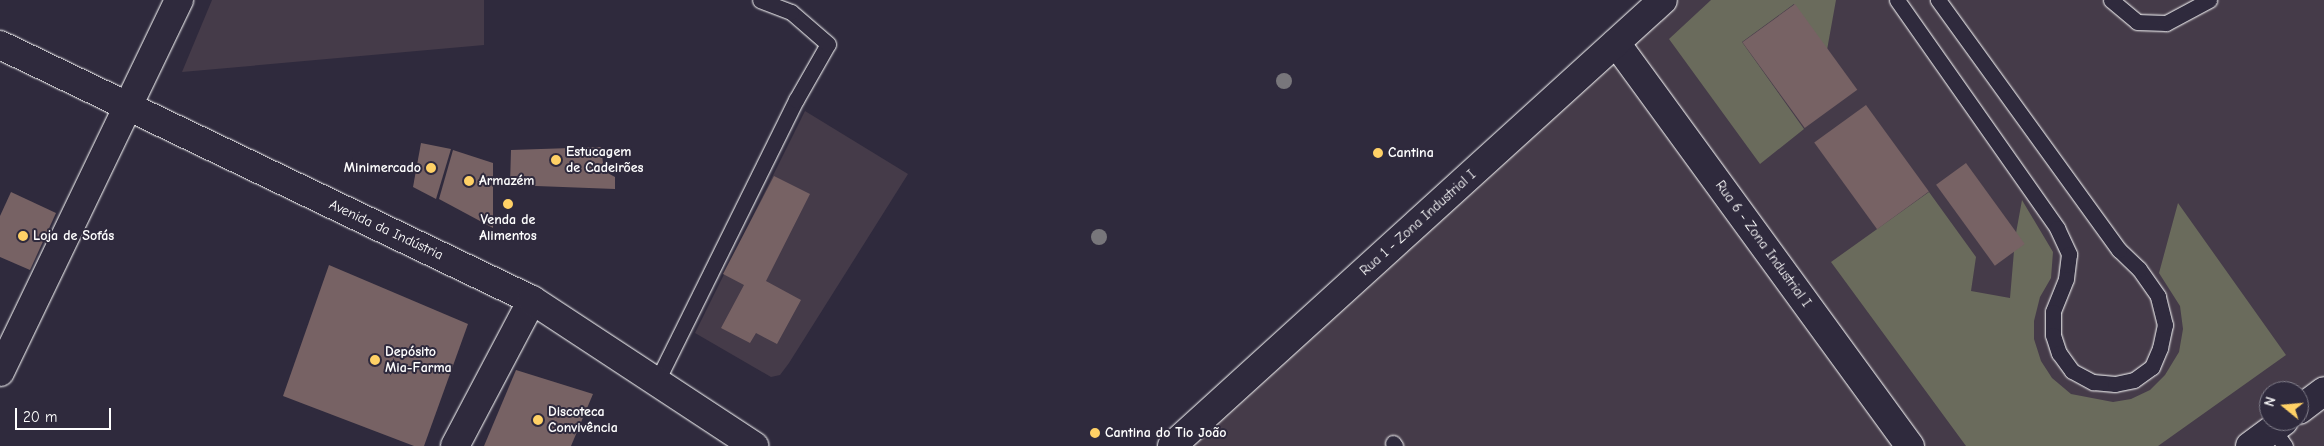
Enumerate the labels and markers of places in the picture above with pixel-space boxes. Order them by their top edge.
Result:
place label: Estucagem de Cadeirões [566,144,644,176]
place label: Cantina [1388,145,1434,161]
marker: Cantina [1372,147,1384,159]
marker: Estucagem de Cadeirões [550,154,562,166]
place label: Minimercado [344,160,421,176]
marker: Minimercado [425,162,437,174]
place label: Armazém [479,173,534,189]
marker: Armazém [463,175,475,187]
marker: Venda de Alimentos [502,198,514,210]
place label: Venda de Alimentos [479,212,537,244]
place label: Loja de Sofás [33,228,114,244]
marker: Loja de Sofás [17,230,29,242]
place label: Depósito Mia-Farma [385,344,452,377]
marker: Depósito Mia-Farma [369,354,381,366]
place label: Discoteca Convivência [548,404,618,437]
marker: Discoteca Convivência [532,414,544,426]
place label: Cantina do Tio João [1105,425,1226,441]
marker: Cantina do Tio João [1089,427,1101,439]

